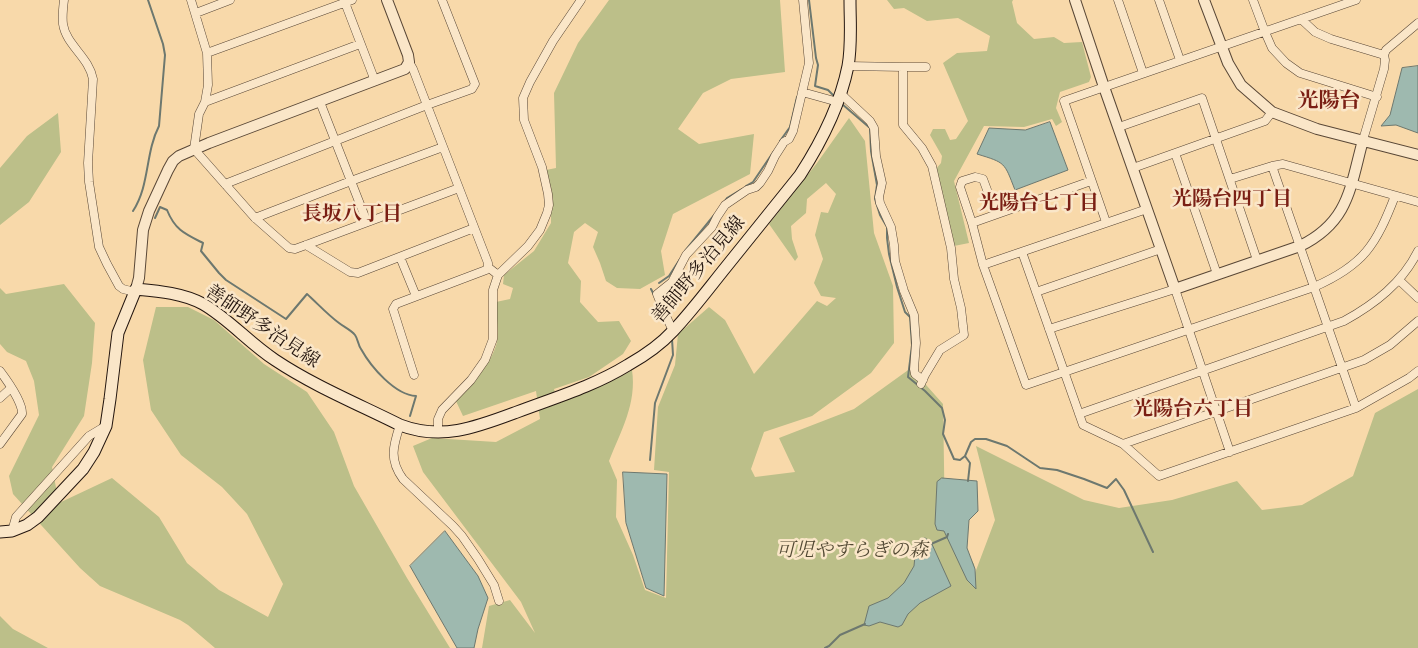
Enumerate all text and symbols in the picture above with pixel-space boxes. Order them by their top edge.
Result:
district label: 光陽台 [1298,89,1360,115]
district label: 光陽台四丁目 [1172,188,1292,212]
district label: 光陽台七丁目 [979,192,1099,216]
district label: 長坂八丁目 [302,203,402,227]
street label: 善師野多治見線 [648,212,750,328]
street label: 善師野多治見線 [200,280,324,374]
district label: 光陽台六丁目 [1133,398,1253,422]
park label: 可児やすらぎの森 [776,540,928,562]

